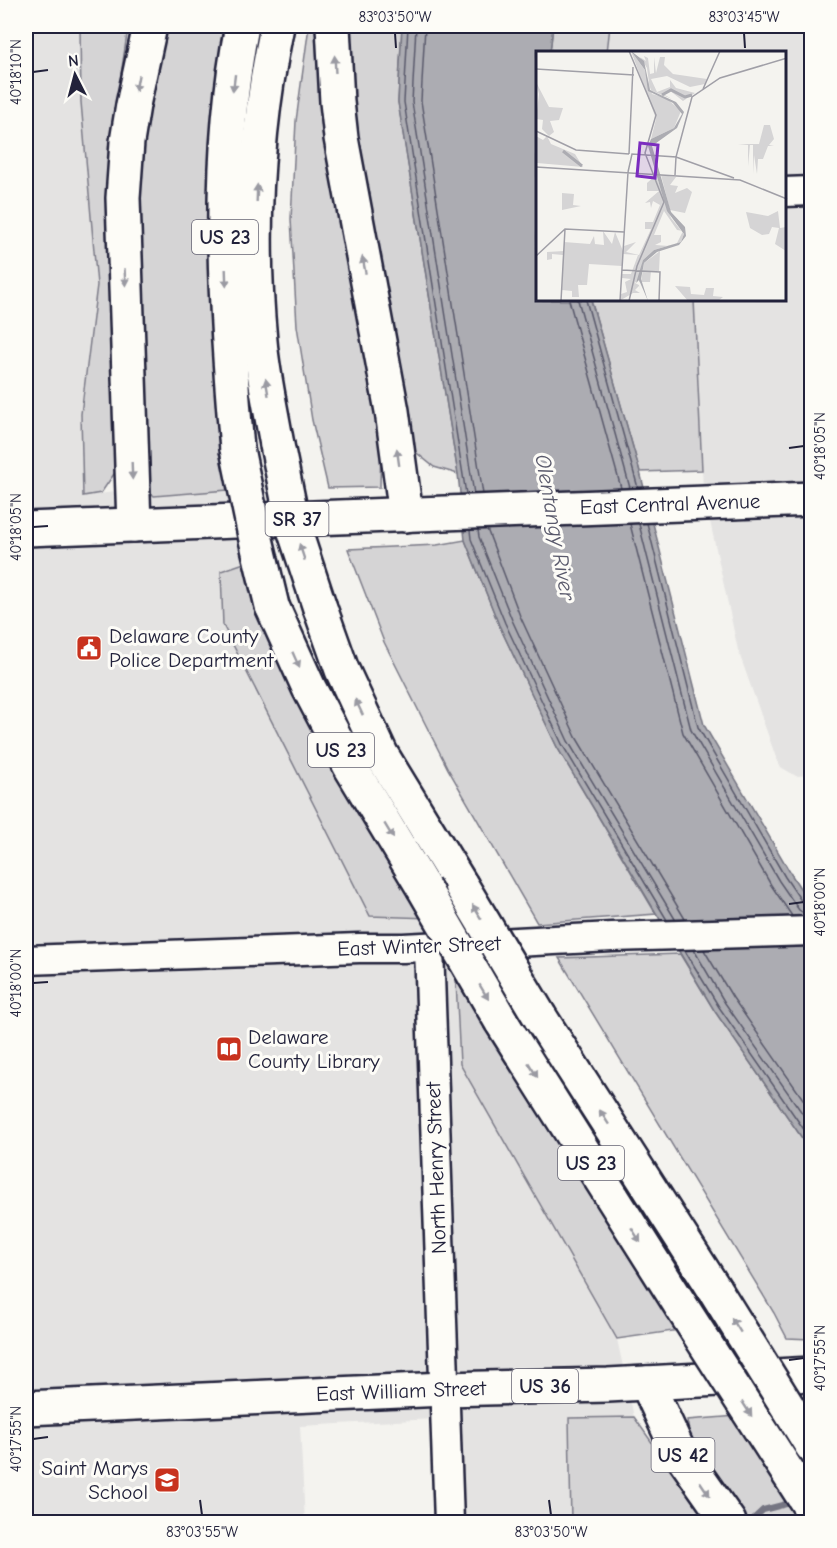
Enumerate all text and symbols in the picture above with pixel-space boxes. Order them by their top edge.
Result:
text: 83°03'50"W [358,8,432,26]
text: 83°03'45"W [708,8,780,26]
text: 40°18'10"N [7,39,25,105]
north arrow [45,45,105,105]
inset map [536,51,786,302]
text: N [67,52,80,71]
one-way arrow [330,54,339,73]
one-way arrow [132,73,141,92]
one-way arrow [229,74,239,93]
one-way arrow [252,183,262,202]
road number: US 23 [192,220,258,254]
one-way arrow [359,255,368,274]
one-way arrow [120,267,129,286]
one-way arrow [221,269,231,288]
one-way arrow [263,377,272,396]
text: 40°18'05"N [811,412,829,480]
one-way arrow [394,447,403,466]
water label: Olentangy River [529,452,581,603]
one-way arrow [128,462,137,481]
street label: East Central Avenue [579,489,761,519]
text: 40°18'05"N [7,493,25,561]
road number: SR 37 [266,502,328,536]
one-way arrow [297,543,306,561]
place label: Delaware County Police Department [109,624,275,672]
public building icon: Delaware County Police Department [74,633,104,663]
one-way arrow [291,651,301,669]
one-way arrow [354,698,364,716]
road number: US 23 [308,733,374,767]
one-way arrow [383,823,394,839]
text: 40°18'00"N [811,868,829,936]
one-way arrow [472,904,483,920]
street label: East Winter Street [337,931,502,961]
text: 40°18'00"N [7,949,25,1017]
one-way arrow [479,984,490,1000]
place label: Delaware County Library [248,1025,380,1073]
library icon: Delaware County Library [214,1034,244,1064]
one-way arrow [527,1062,538,1078]
street label: North Henry Street [421,1081,451,1254]
one-way arrow [599,1109,610,1125]
road number: US 23 [558,1146,624,1180]
one-way arrow [631,1227,642,1243]
one-way arrow [731,1316,742,1333]
text: 40°17'55"N [811,1325,829,1391]
road number: US 36 [512,1369,578,1403]
street label: East William Street [316,1376,487,1406]
one-way arrow [741,1400,752,1417]
text: 40°17'55"N [7,1406,25,1472]
road number: US 42 [652,1438,714,1472]
place label: Saint Marys School [41,1456,148,1504]
school or university icon: Saint Marys School [152,1465,182,1495]
one-way arrow [699,1480,711,1496]
text: 83°03'55"W [166,1523,238,1541]
text: 83°03'50"W [514,1523,588,1541]

